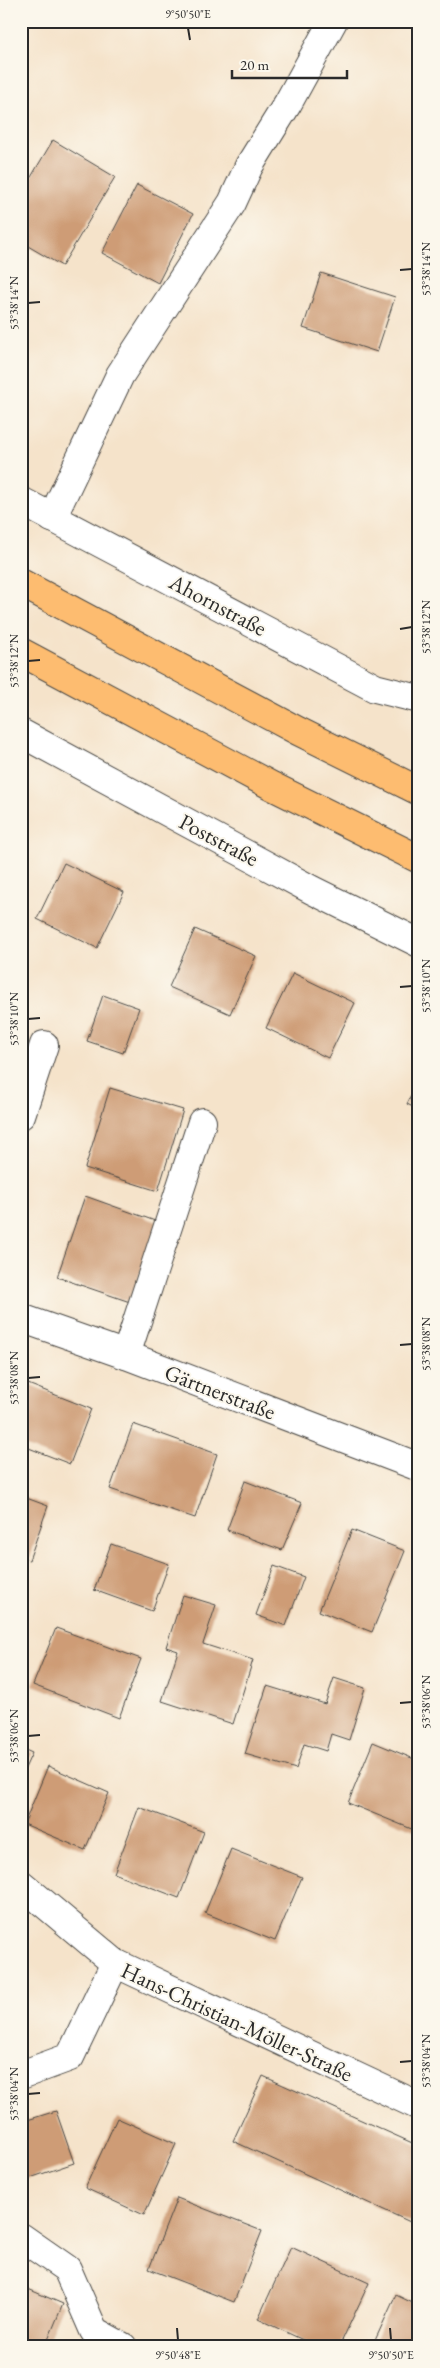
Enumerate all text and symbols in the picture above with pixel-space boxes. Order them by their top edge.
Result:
text: 9°50'50"E [165,6,211,22]
scale bar [232,48,348,80]
text: 20 m [240,55,269,74]
text: 53°38'14"N [418,242,434,296]
text: 53°38'14"N [6,276,22,330]
street label: Ahornstraße [163,567,272,643]
text: 53°38'12"N [418,600,434,654]
text: 53°38'12"N [6,634,22,688]
street label: Poststraße [174,807,264,873]
text: 53°38'10"N [418,959,434,1013]
text: 53°38'10"N [6,992,22,1046]
text: 53°38'08"N [418,1317,434,1371]
text: 53°38'08"N [6,1351,22,1405]
street label: Gärtnerstraße [160,1358,280,1427]
text: 53°38'06"N [418,1675,434,1729]
text: 53°38'06"N [6,1709,22,1763]
street label: Hans-Christian-Möller-Straße [117,1956,358,2089]
text: 53°38'04"N [418,2034,434,2088]
text: 53°38'04"N [6,2067,22,2121]
text: 9°50'48"E [155,2347,201,2363]
text: 9°50'50"E [368,2347,414,2363]

